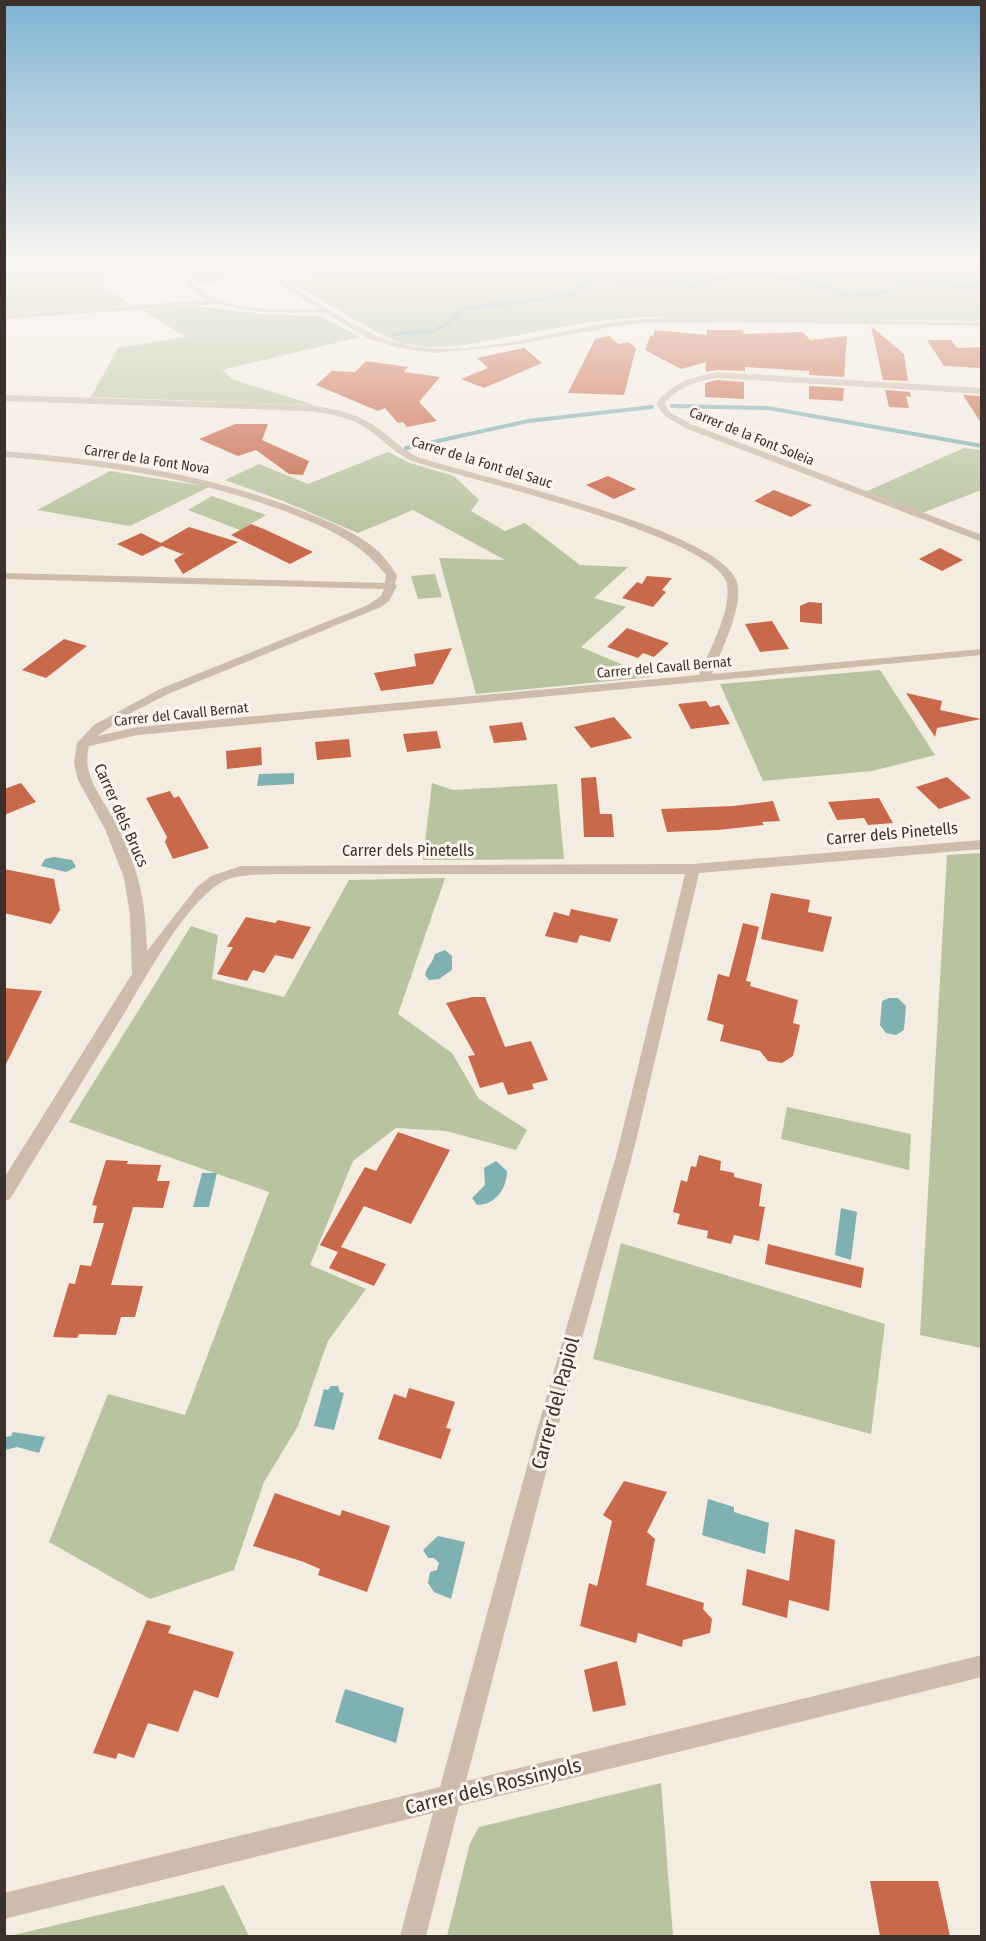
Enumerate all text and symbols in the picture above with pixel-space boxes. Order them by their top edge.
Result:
street label: Carrer de la Font Soleia [687,404,817,469]
street label: Carrer de la Font del Sauc [409,433,554,492]
street label: Carrer de la Font Nova [83,441,211,478]
street label: Carrer del Cavall Bernat [596,653,732,682]
street label: Carrer del Cavall Bernat [113,699,250,730]
street label: Carrer dels Brucs [90,760,153,870]
street label: Carrer dels Pinetells [825,818,959,849]
street label: Carrer dels Pinetells [342,841,474,860]
street label: Carrer del Papiol [526,1334,584,1472]
street label: Carrer dels Rossinyols [403,1753,583,1819]

